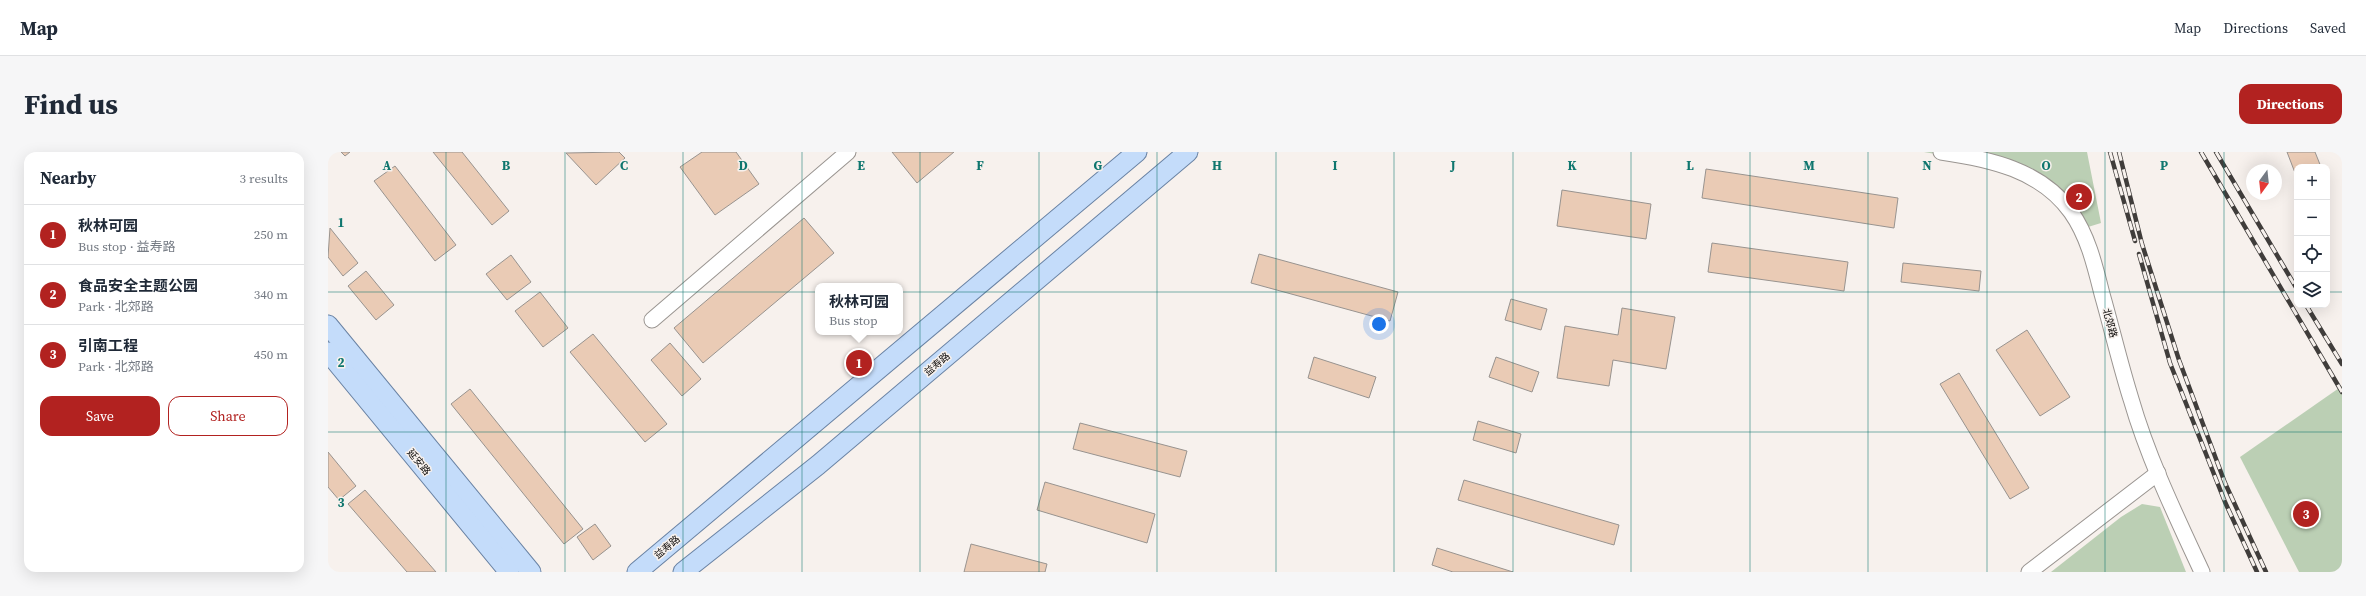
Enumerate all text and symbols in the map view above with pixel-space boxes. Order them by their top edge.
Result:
text: Map [20,15,58,41]
text: Map [2174,18,2201,38]
text: Directions [2223,18,2288,38]
text: Saved [2310,18,2346,38]
button: Directions [2239,84,2342,124]
text: Find us [24,85,118,123]
text: A [383,157,392,174]
text: B [502,157,511,174]
text: C [620,157,628,174]
text: D [738,157,748,174]
text: E [857,157,865,174]
text: F [976,157,984,174]
text: G [1094,157,1103,174]
text: H [1212,157,1222,174]
text: I [1332,157,1338,174]
text: J [1449,157,1456,174]
text: K [1567,157,1577,174]
text: L [1686,157,1694,174]
text: M [1803,157,1815,174]
text: N [1922,157,1932,174]
text: O [2041,157,2051,174]
text: P [2160,157,2168,174]
north arrow [2246,164,2282,200]
map controls [2294,164,2330,308]
button: + [2294,164,2330,200]
text: Nearby [40,166,96,190]
text: 3 results [240,170,288,187]
pin: 2 [2066,182,2092,212]
button: − [2294,200,2330,236]
text: 1 [337,214,345,231]
text: 秋林可园 [78,215,138,236]
text: 1 [49,226,57,243]
text: 250 m [254,226,288,243]
button: locate [2294,236,2330,272]
text: Bus stop · 益寿路 [78,238,176,255]
button: layers [2294,272,2330,308]
text: 食品安全主题公园 [78,275,198,296]
popup [815,283,903,335]
text: 2 [49,286,57,303]
text: 340 m [254,286,288,303]
text: 秋林可园 [829,291,889,312]
text: Park · 北郊路 [78,298,154,315]
street label: 北郊路 [2100,307,2120,339]
text: Bus stop [829,312,878,329]
your location [1369,314,1389,334]
text: 引南工程 [78,335,138,356]
text: 3 [49,346,57,363]
text: 450 m [254,346,288,363]
pin: 1 [846,348,872,378]
street label: 益寿路 [921,349,953,379]
text: 2 [337,354,345,371]
text: Park · 北郊路 [78,358,154,375]
button: Save [40,396,160,436]
button: Share [168,396,288,436]
street label: 延安路 [405,446,433,478]
text: 3 [337,494,345,511]
pin: 3 [2293,499,2319,529]
street label: 益寿路 [651,532,683,562]

